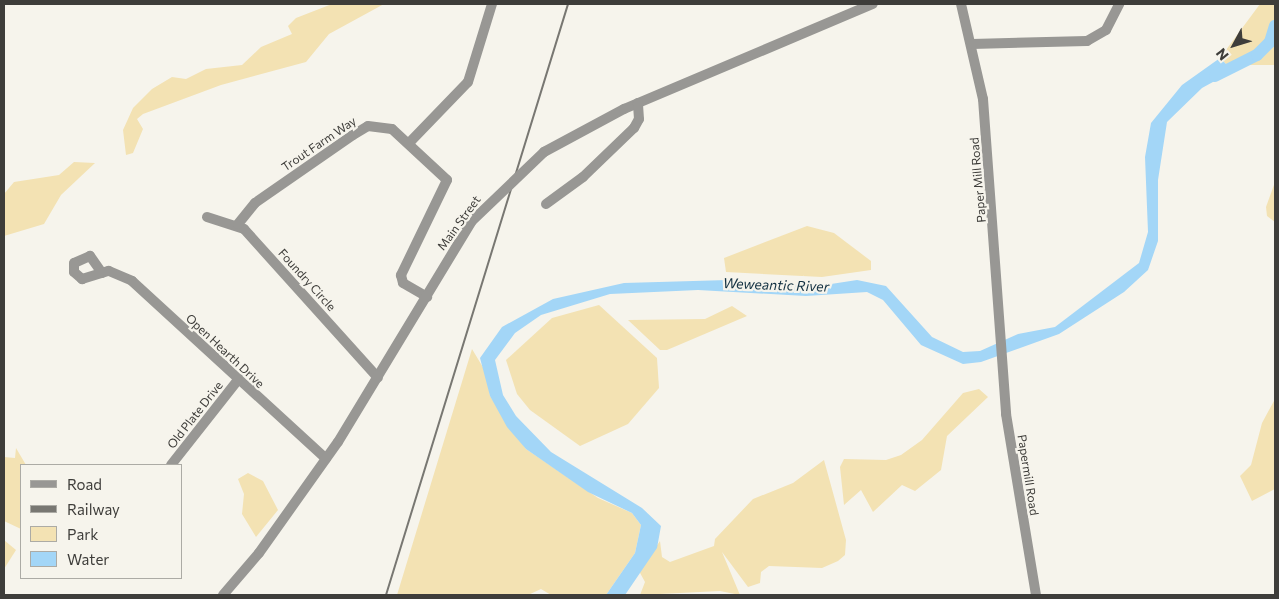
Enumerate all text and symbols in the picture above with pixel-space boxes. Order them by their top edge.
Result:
north arrow [1209,20,1259,70]
text: N [1212,45,1232,64]
street label: Trout Farm Way [279,114,359,174]
street label: Paper Mill Road [967,137,989,223]
street label: Main Street [434,193,484,253]
street label: Foundry Circle [275,246,339,314]
water label: Weweantic River [723,275,829,295]
street label: Open Hearth Drive [183,311,267,391]
street label: Old Plate Drive [164,379,226,451]
street label: Papermill Road [1014,433,1042,517]
legend [20,464,182,579]
text: Road [67,475,102,493]
text: Railway [67,500,120,518]
text: Park [67,525,98,543]
text: Water [67,550,109,568]

